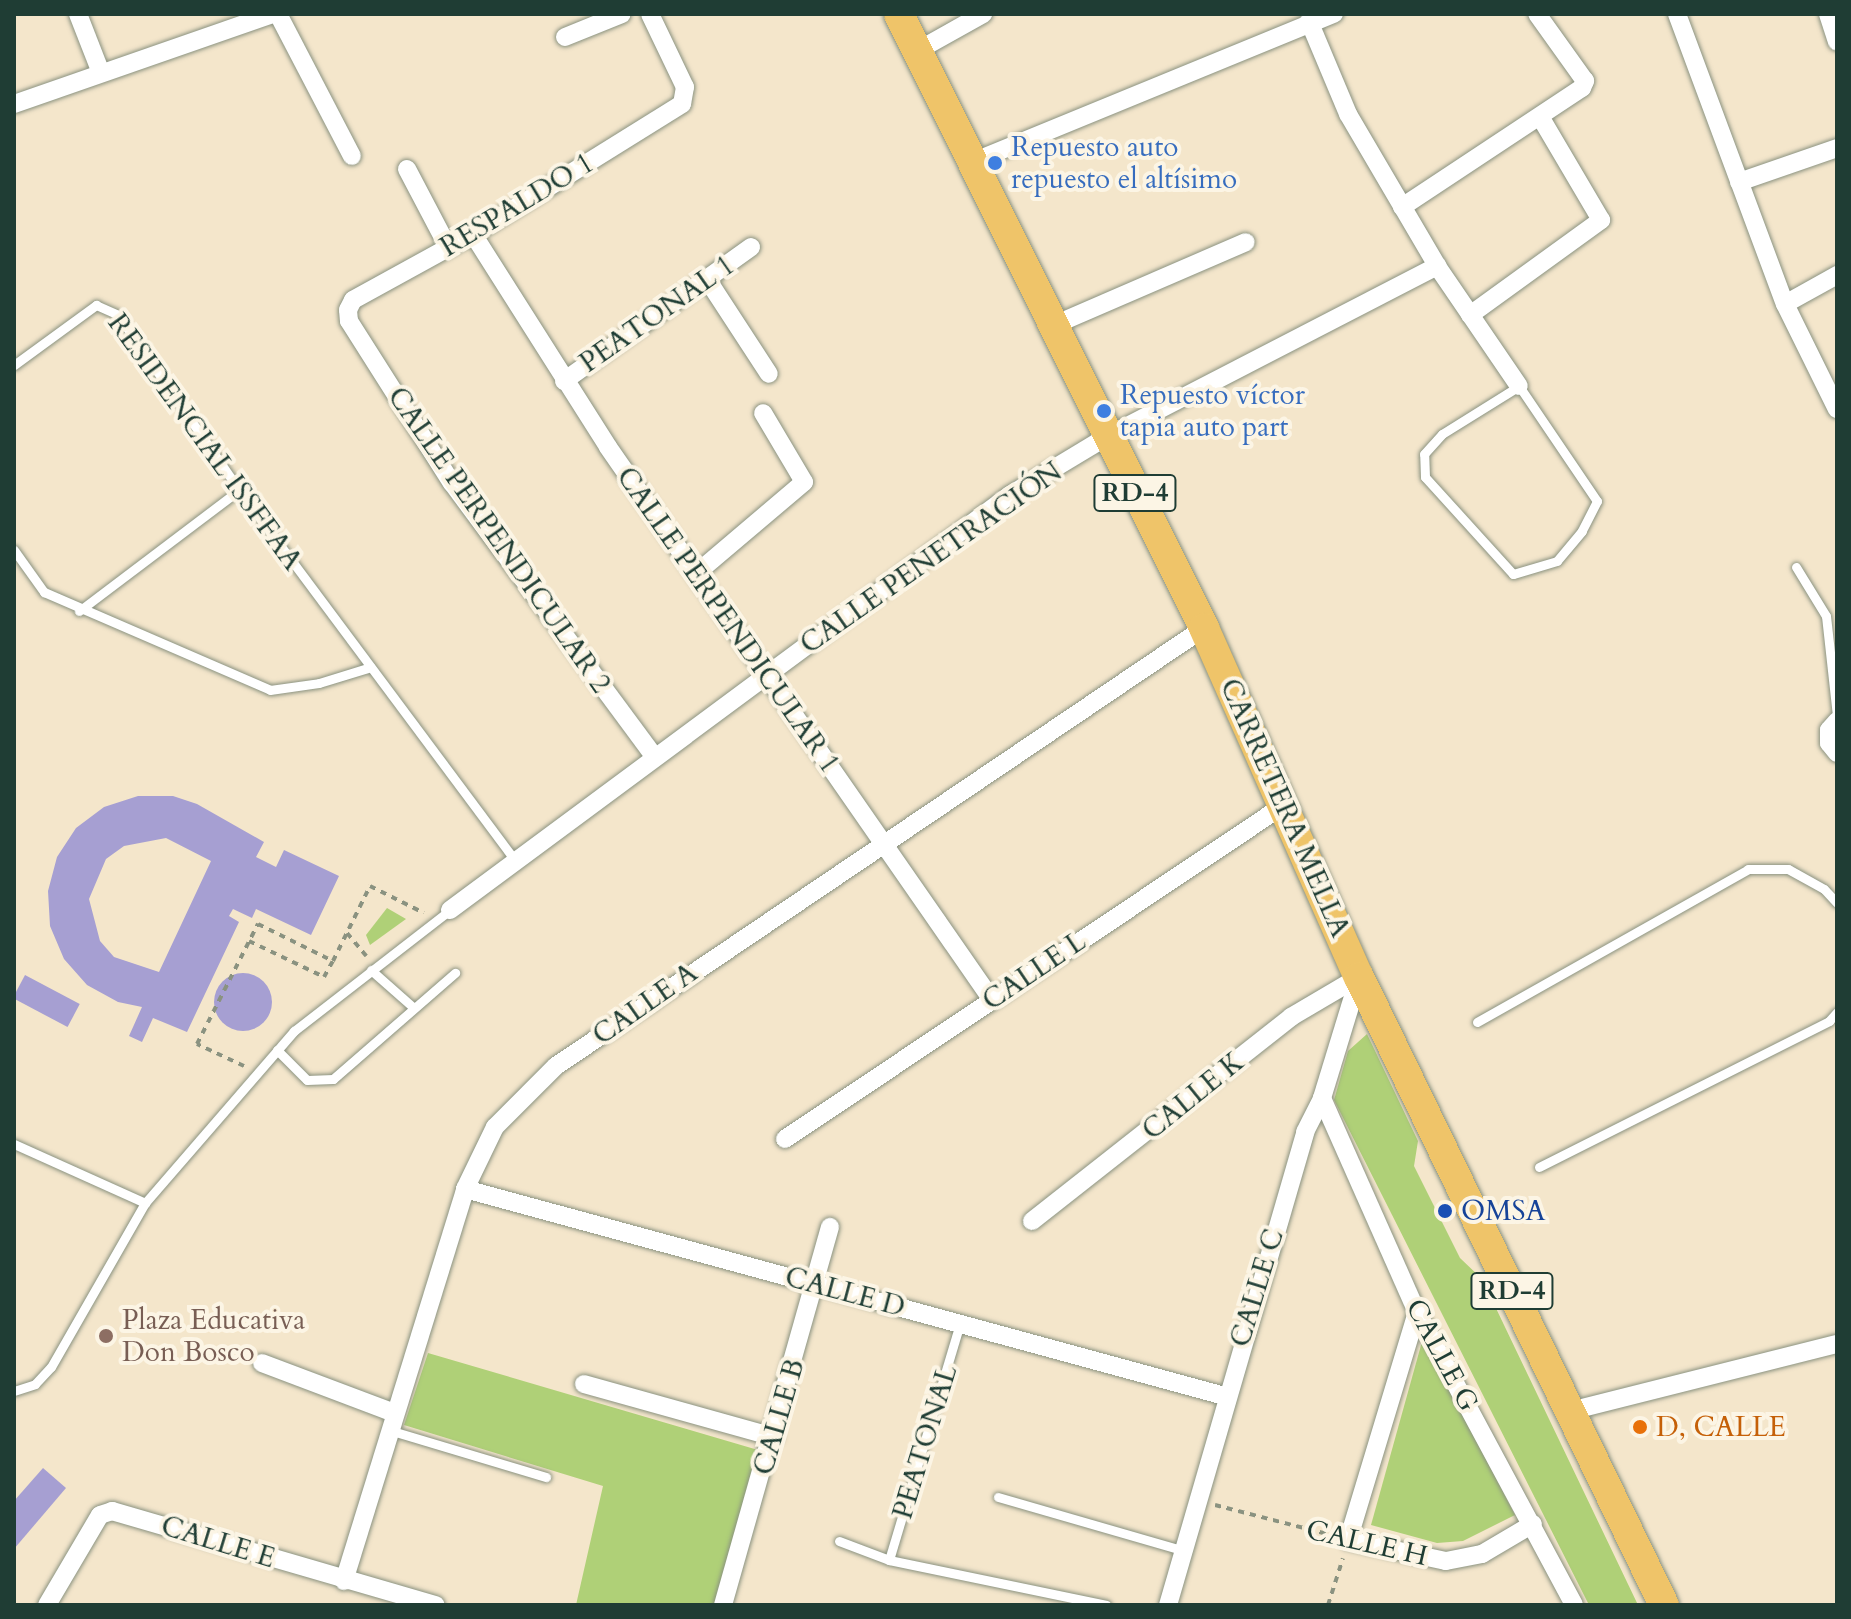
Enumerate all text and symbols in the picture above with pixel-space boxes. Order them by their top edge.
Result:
place label: Repuesto auto repuesto el altísimo [1011,130,1237,196]
street label: RESPALDO 1 [434,146,600,264]
marker: Repuesto auto repuesto el altísimo [986,154,1004,172]
street label: PEATONAL 1 [573,248,741,380]
street label: RESIDENCIAL ISSFFAA [101,307,309,577]
place label: Repuesto víctor tapia auto part [1120,378,1305,444]
street label: CALLE PERPENDICULAR 2 [380,381,618,699]
marker: Repuesto víctor tapia auto part [1095,402,1113,420]
street label: CALLE PENETRACIÓN [794,455,1068,661]
street label: CALLE PERPENDICULAR 1 [609,461,847,779]
road number: RD-4 [1093,471,1177,515]
street label: CARRETERA MELLA [1213,673,1357,943]
street label: CALLE L [976,924,1092,1018]
street label: CALLE A [586,956,704,1052]
street label: CALLE K [1135,1045,1251,1147]
place label: OMSA [1461,1194,1546,1228]
marker: OMSA [1436,1202,1454,1220]
street label: CALLE C [1223,1225,1291,1351]
street label: CALLE D [781,1260,909,1324]
road number: RD-4 [1470,1269,1554,1313]
street label: CALLE G [1398,1293,1486,1417]
place label: Plaza Educativa Don Bosco [122,1303,305,1369]
marker: Plaza Educativa Don Bosco [97,1327,115,1345]
street label: CALLE B [746,1355,812,1479]
street label: PEATONAL [886,1361,964,1523]
place label: D, CALLE [1656,1410,1786,1444]
marker: D, CALLE [1631,1418,1649,1436]
street label: CALLE E [157,1509,279,1575]
street label: CALLE H [1303,1513,1431,1573]

